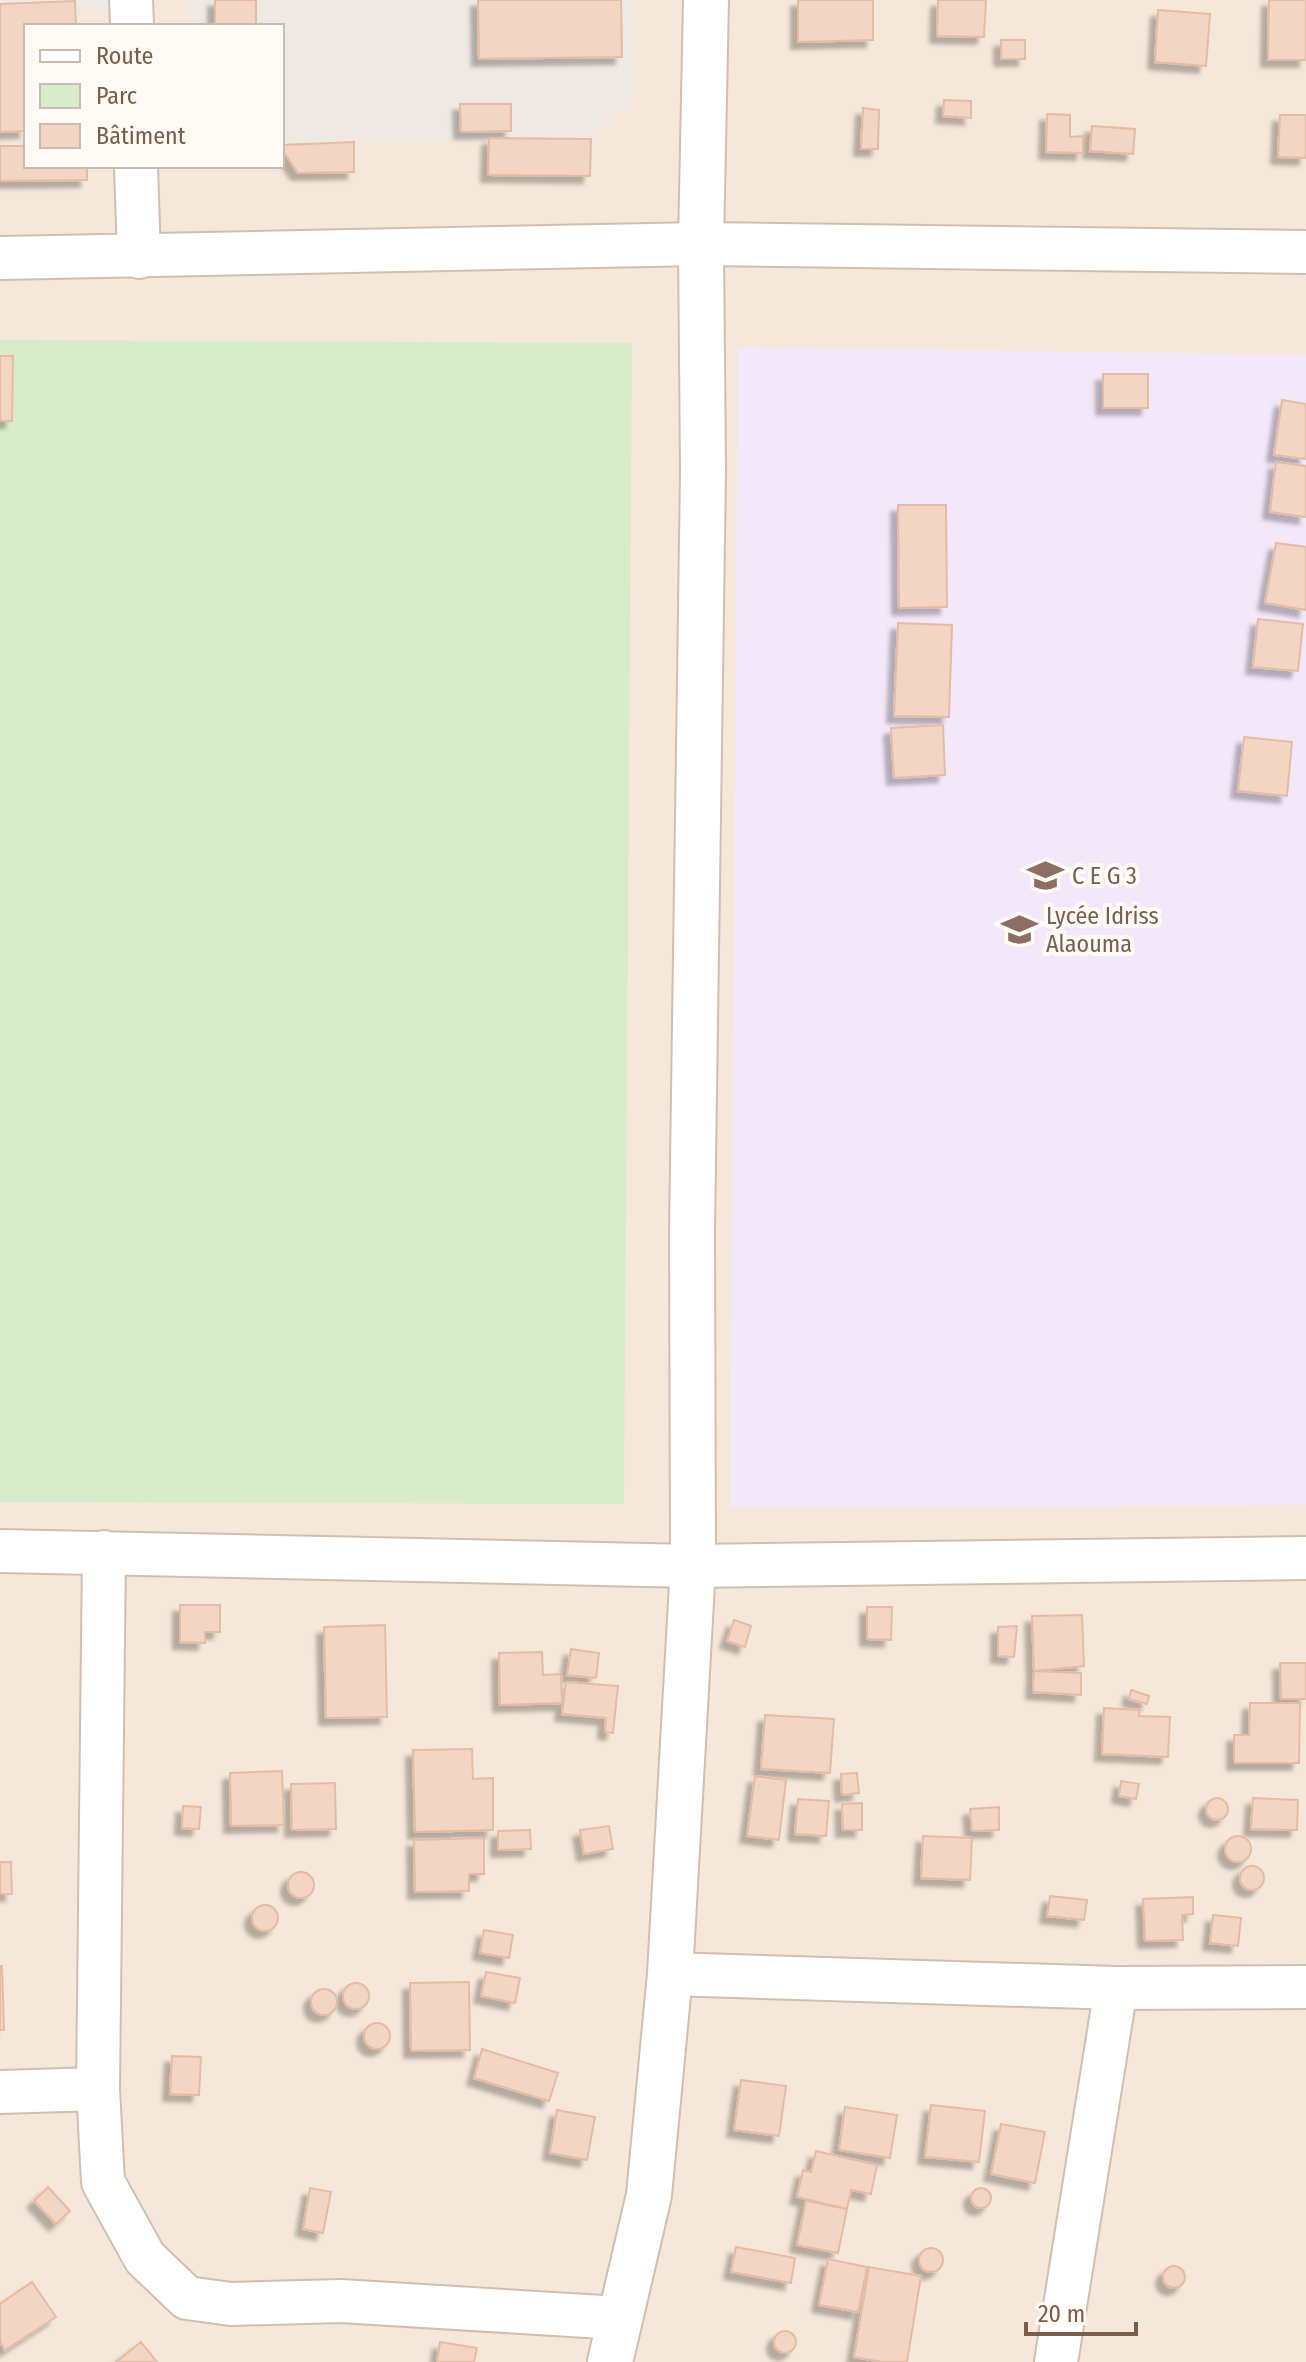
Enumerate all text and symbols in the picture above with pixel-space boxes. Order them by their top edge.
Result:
legend [24,24,284,168]
text: Route [96,42,153,70]
text: Parc [96,82,137,110]
text: Bâtiment [96,122,186,150]
school or university icon: C E G 3 [1027,857,1065,895]
place label: C E G 3 [1072,862,1137,890]
place label: Lycée Idriss Alaouma [1046,902,1159,958]
school or university icon: Lycée Idriss Alaouma [1001,911,1039,949]
scale bar [1026,2286,1136,2336]
text: 20 m [1038,2300,1085,2328]

